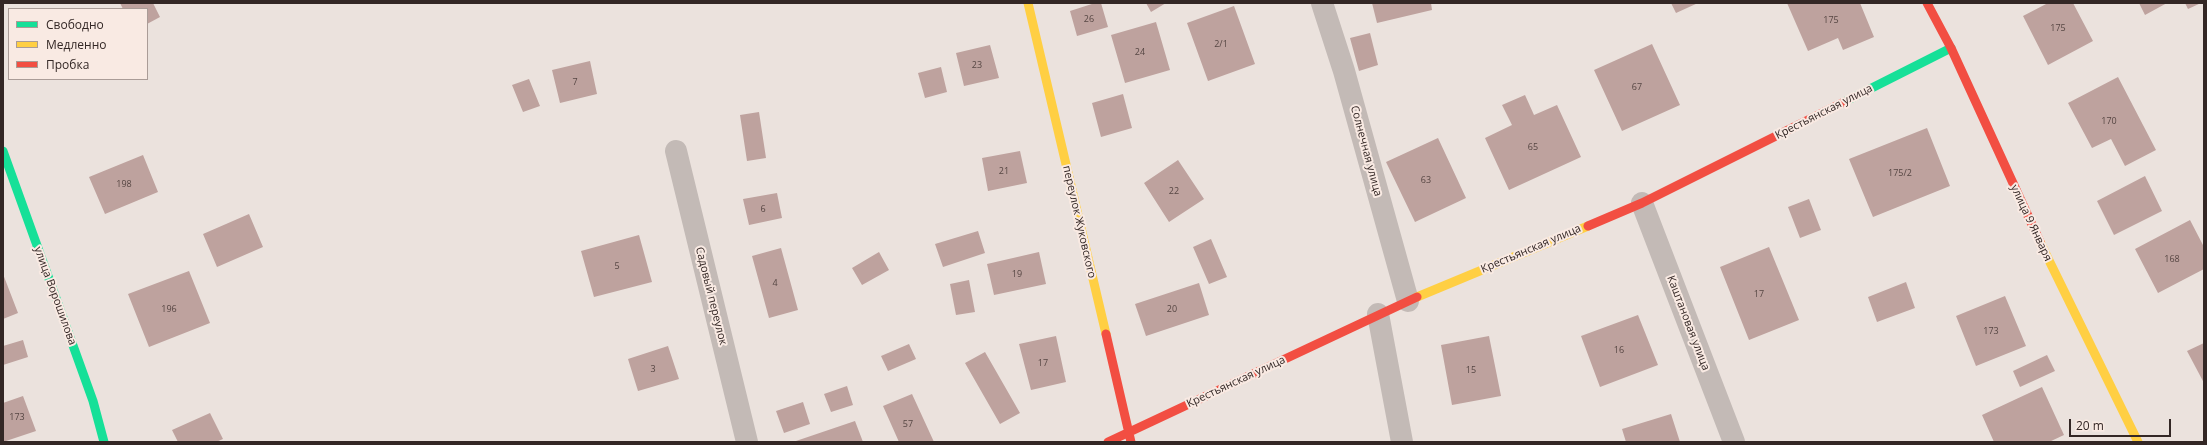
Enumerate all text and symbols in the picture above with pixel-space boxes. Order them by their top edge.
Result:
legend [8,8,148,80]
house number: 26 [1084,14,1094,24]
house number: 175 [1823,15,1839,25]
text: Свободно [46,16,104,33]
house number: 175 [2050,23,2066,33]
text: Медленно [46,36,106,53]
house number: 2/1 [1214,39,1228,49]
house number: 24 [1135,47,1145,57]
text: Пробка [46,56,89,73]
house number: 23 [972,60,982,70]
house number: 7 [572,77,578,87]
house number: 67 [1632,82,1642,92]
street label: Крестьянская улица [1773,82,1875,142]
street label: Солнечная улица [1348,104,1384,198]
house number: 170 [2101,116,2117,126]
house number: 65 [1528,142,1538,152]
street label: переулок Жуковского [1060,164,1098,280]
house number: 21 [999,166,1009,176]
house number: 175/2 [1888,168,1912,178]
house number: 63 [1421,175,1431,185]
house number: 198 [116,179,132,189]
street label: улица 9 Января [2007,183,2055,263]
house number: 22 [1169,186,1179,196]
house number: 6 [760,204,766,214]
street label: Крестьянская улица [1479,222,1583,276]
street label: улица Ворошилова [31,245,79,347]
street label: Садовый переулок [692,246,730,346]
house number: 168 [2164,254,2180,264]
house number: 5 [614,261,620,271]
house number: 19 [1012,269,1022,279]
street label: Каштановая улица [1664,274,1712,372]
house number: 4 [772,278,778,288]
house number: 17 [1754,289,1764,299]
house number: 196 [161,304,177,314]
house number: 20 [1167,304,1177,314]
house number: 173 [1983,326,1999,336]
house number: 16 [1614,345,1624,355]
street label: Крестьянская улица [1185,353,1287,411]
house number: 17 [1038,358,1048,368]
house number: 3 [650,364,656,374]
house number: 15 [1466,365,1476,375]
scale bar [2071,411,2173,437]
house number: 173 [9,412,25,422]
text: 20 m [2076,417,2104,434]
house number: 57 [903,419,913,429]

